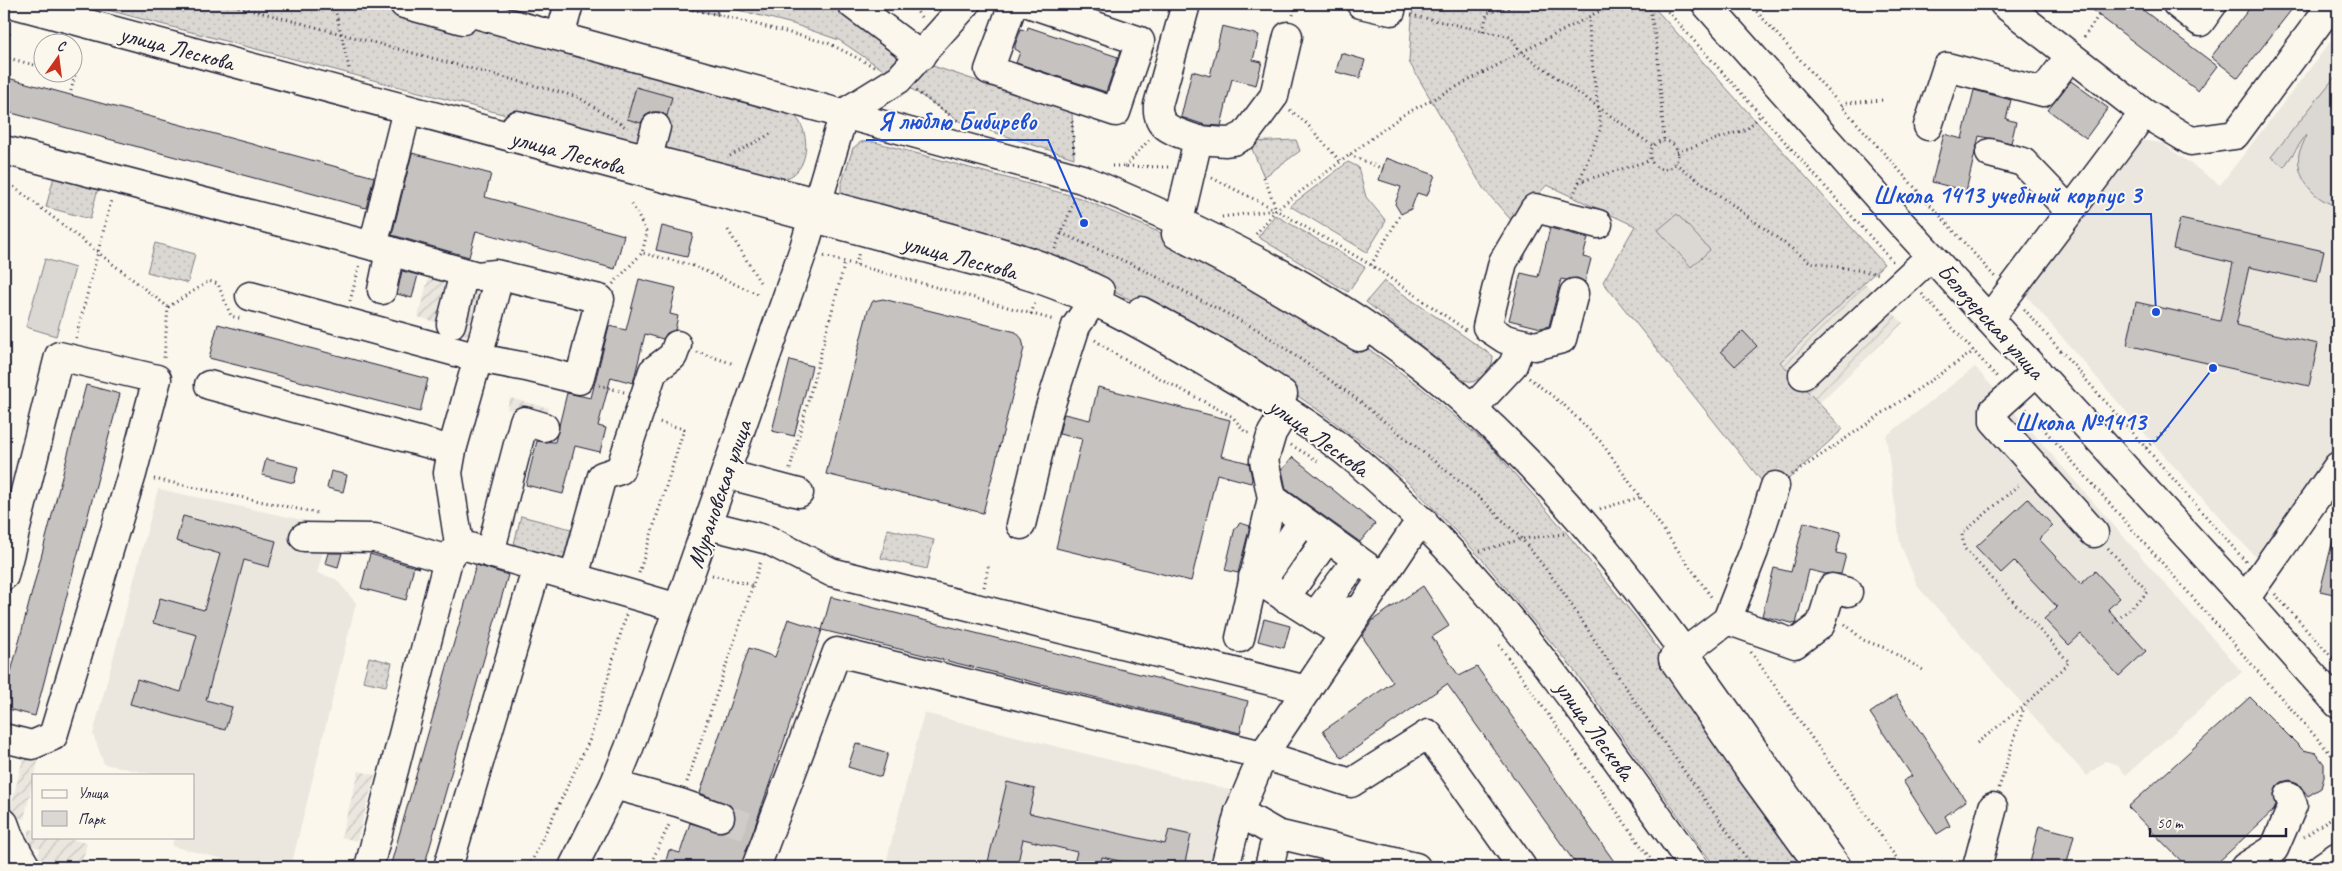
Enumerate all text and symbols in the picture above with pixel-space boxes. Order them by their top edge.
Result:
street label: улица Лескова [115,18,239,78]
north arrow [32,32,82,82]
text: С [56,37,68,55]
callout: Я люблю Бибирево [866,100,1048,140]
text: Я люблю Бибирево [877,105,1038,137]
street label: улица Лескова [506,122,630,182]
callout: Школа 1413 учебный корпус 3 [1862,174,2151,214]
text: Школа 1413 учебный корпус 3 [1873,179,2144,211]
street label: улица Лескова [898,227,1022,287]
street label: Белозерская улица [1931,257,2052,386]
street label: улица Лескова [1261,389,1377,485]
callout: Школа №1413 [2004,401,2156,441]
text: Школа №1413 [2014,406,2148,438]
street label: Мурановская улица [680,415,759,572]
street label: улица Лескова [1547,672,1643,788]
legend [32,774,195,838]
text: Улица [78,784,109,803]
scale bar [2150,806,2286,838]
text: Парк [78,810,106,829]
text: 50 m [2157,814,2184,833]

